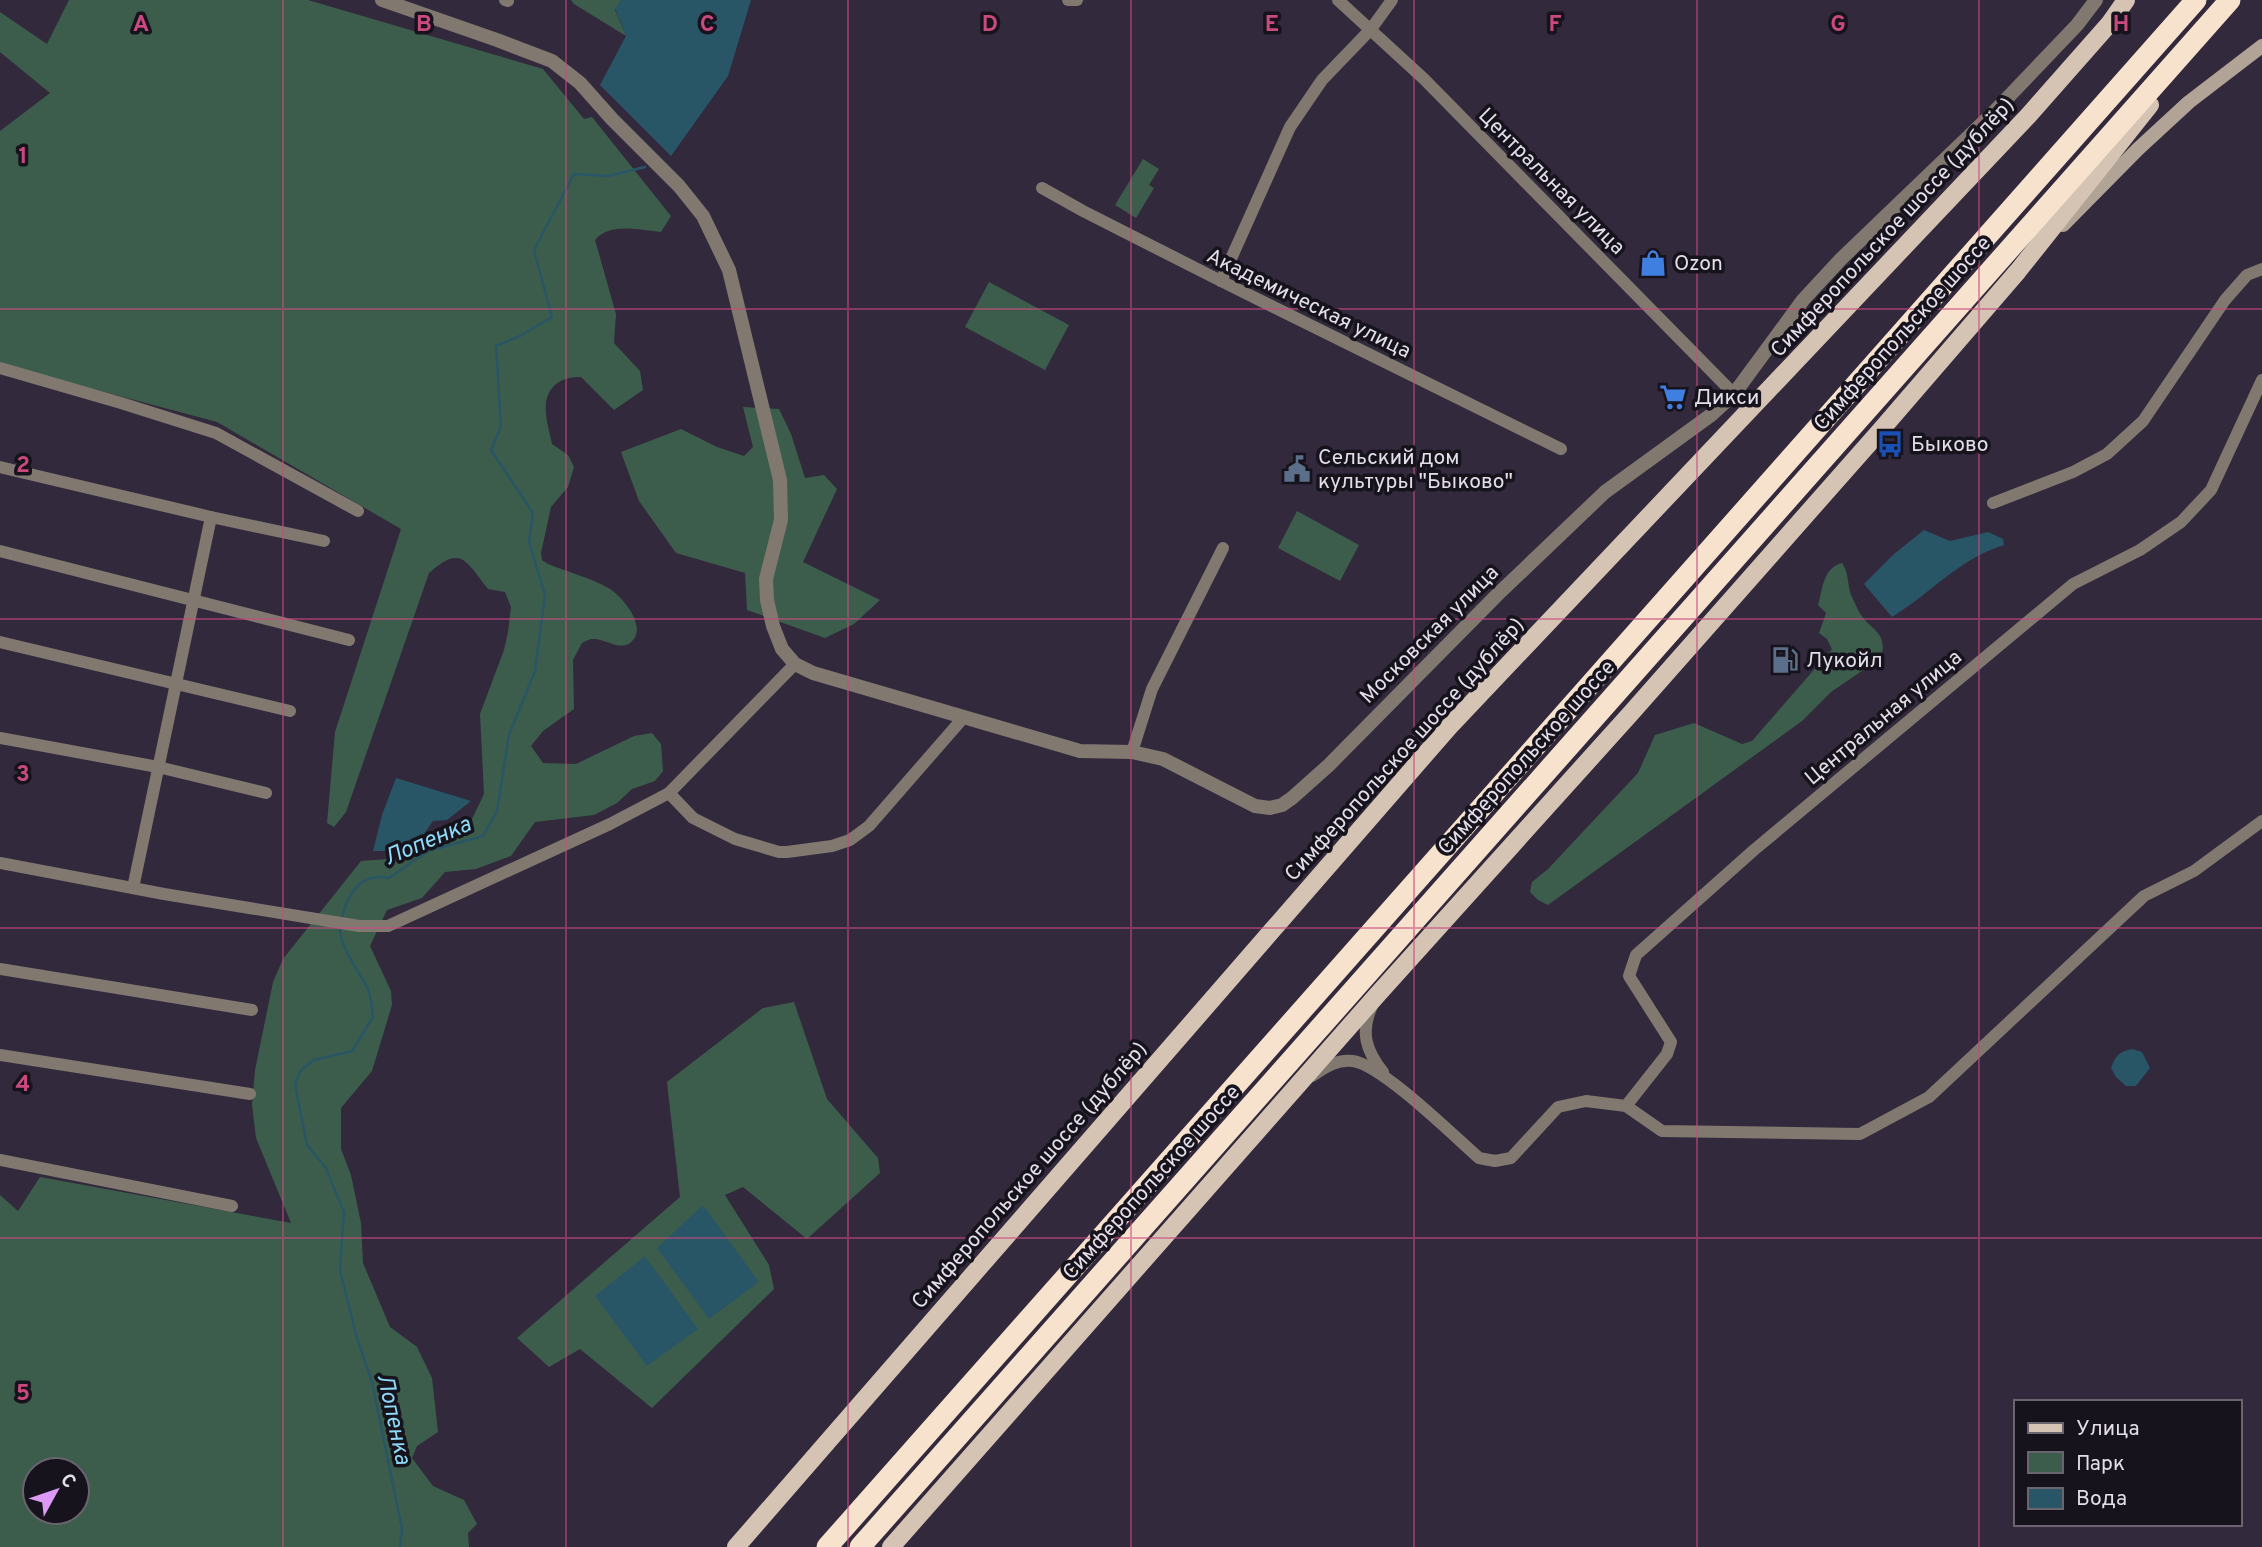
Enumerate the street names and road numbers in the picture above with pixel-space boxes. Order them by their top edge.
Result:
street label: Симферопольское шоссе (дублёр) [1765,92,2019,362]
street label: Центральная улица [1472,103,1630,261]
street label: Симферопольское шоссе [1808,230,1996,436]
street label: Академическая улица [1202,243,1415,366]
street label: Московская улица [1355,560,1505,710]
street label: Симферопольское шоссе (дублёр) [1279,612,1529,886]
street label: Центральная улица [1800,644,1968,792]
street label: Симферопольское шоссе [1432,654,1620,860]
street label: Симферопольское шоссе (дублёр) [906,1036,1152,1314]
street label: Симферопольское шоссе [1057,1079,1245,1285]

